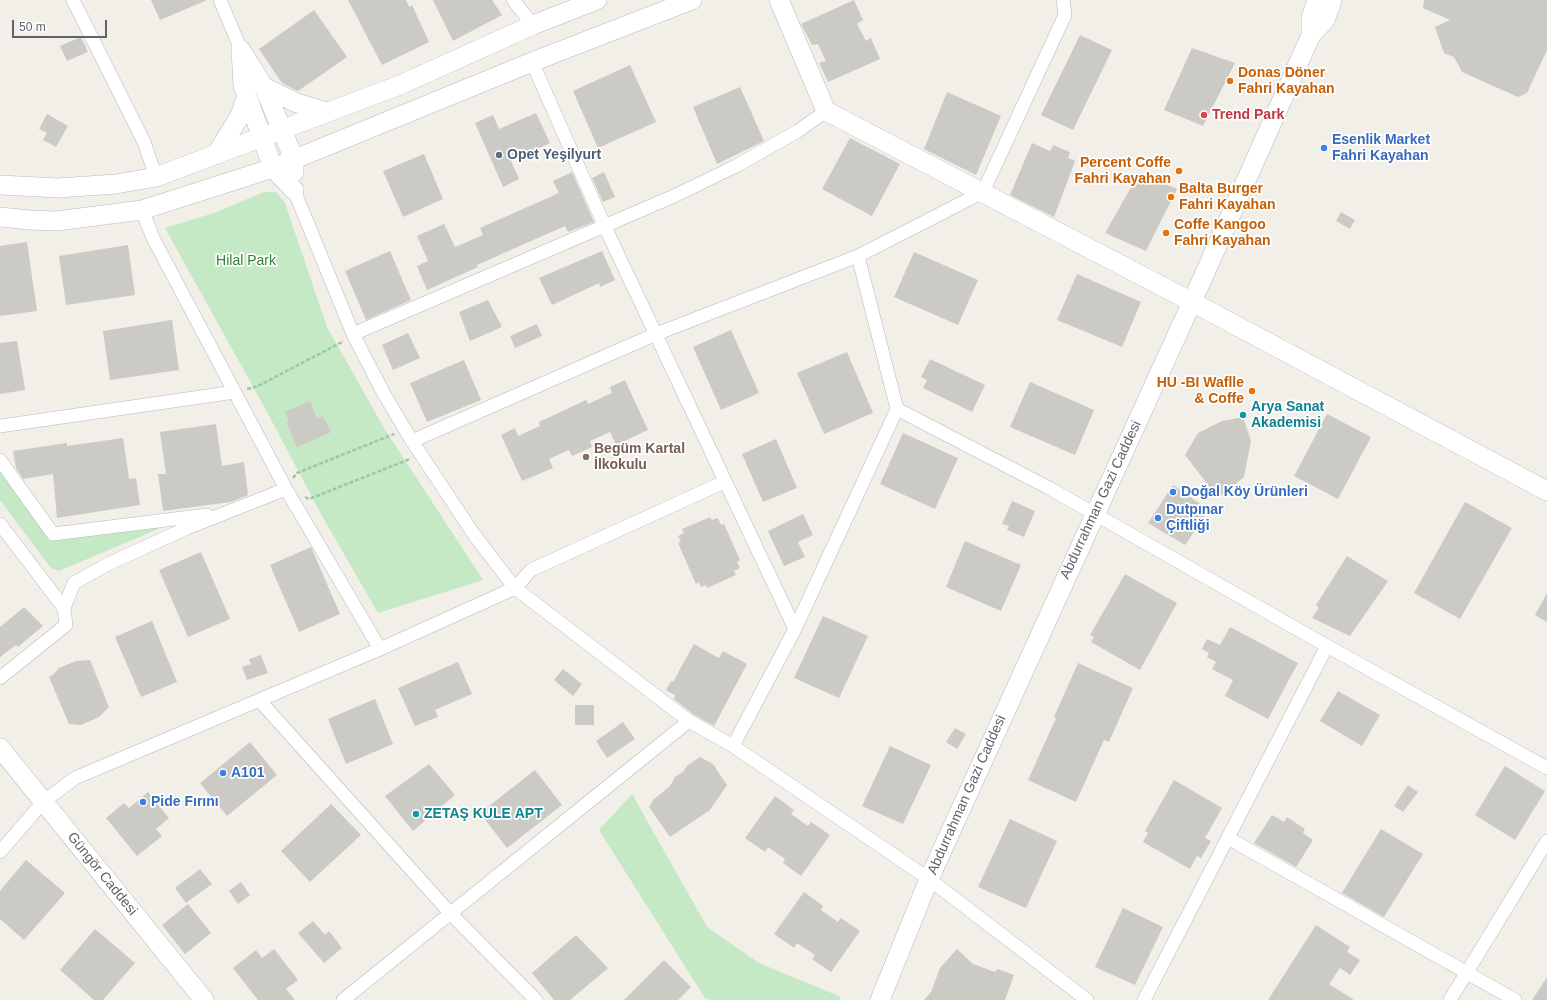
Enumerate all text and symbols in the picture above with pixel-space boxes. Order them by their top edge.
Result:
scale bar [14,12,109,38]
text: 50 m [19,20,46,34]
place label: Donas Döner Fahri Kayahan [1238,65,1334,98]
marker: Donas Döner Fahri Kayahan [1225,76,1235,86]
place label: Trend Park [1212,107,1284,123]
marker: Trend Park [1199,110,1209,120]
place label: Esenlik Market Fahri Kayahan [1332,132,1430,164]
marker: Esenlik Market Fahri Kayahan [1319,143,1329,153]
place label: Opet Yeşilyurt [507,147,601,163]
marker: Opet Yeşilyurt [494,150,504,160]
place label: Percent Coffe Fahri Kayahan [1075,155,1171,188]
marker: Percent Coffe Fahri Kayahan [1174,166,1184,176]
place label: Balta Burger Fahri Kayahan [1179,181,1275,214]
marker: Balta Burger Fahri Kayahan [1166,192,1176,202]
place label: Coffe Kangoo Fahri Kayahan [1174,217,1270,250]
marker: Coffe Kangoo Fahri Kayahan [1161,228,1171,238]
park label: Hilal Park [216,253,276,269]
place label: HU -BI Waflle & Coffe [1157,375,1244,408]
marker: HU -BI Waflle & Coffe [1247,386,1257,396]
place label: Arya Sanat Akademisi [1251,399,1324,432]
marker: Arya Sanat Akademisi [1238,410,1248,420]
street label: Abdurrahman Gazi Caddesi [1057,418,1145,582]
place label: Begüm Kartal İlkokulu [594,441,685,474]
marker: Begüm Kartal İlkokulu [581,452,591,462]
place label: Doğal Köy Ürünleri [1181,484,1308,500]
marker: Doğal Köy Ürünleri [1168,487,1178,497]
place label: Dutpınar Çiftliği [1166,502,1224,534]
marker: Dutpınar Çiftliği [1153,513,1163,523]
street label: Abdurrahman Gazi Caddesi [924,713,1010,877]
place label: A101 [231,765,264,781]
marker: A101 [218,768,228,778]
place label: Pide Fırını [151,794,219,810]
marker: Pide Fırını [138,797,148,807]
place label: ZETAŞ KULE APT [424,806,543,822]
marker: ZETAŞ KULE APT [411,809,421,819]
street label: Güngör Caddesi [63,829,141,919]

